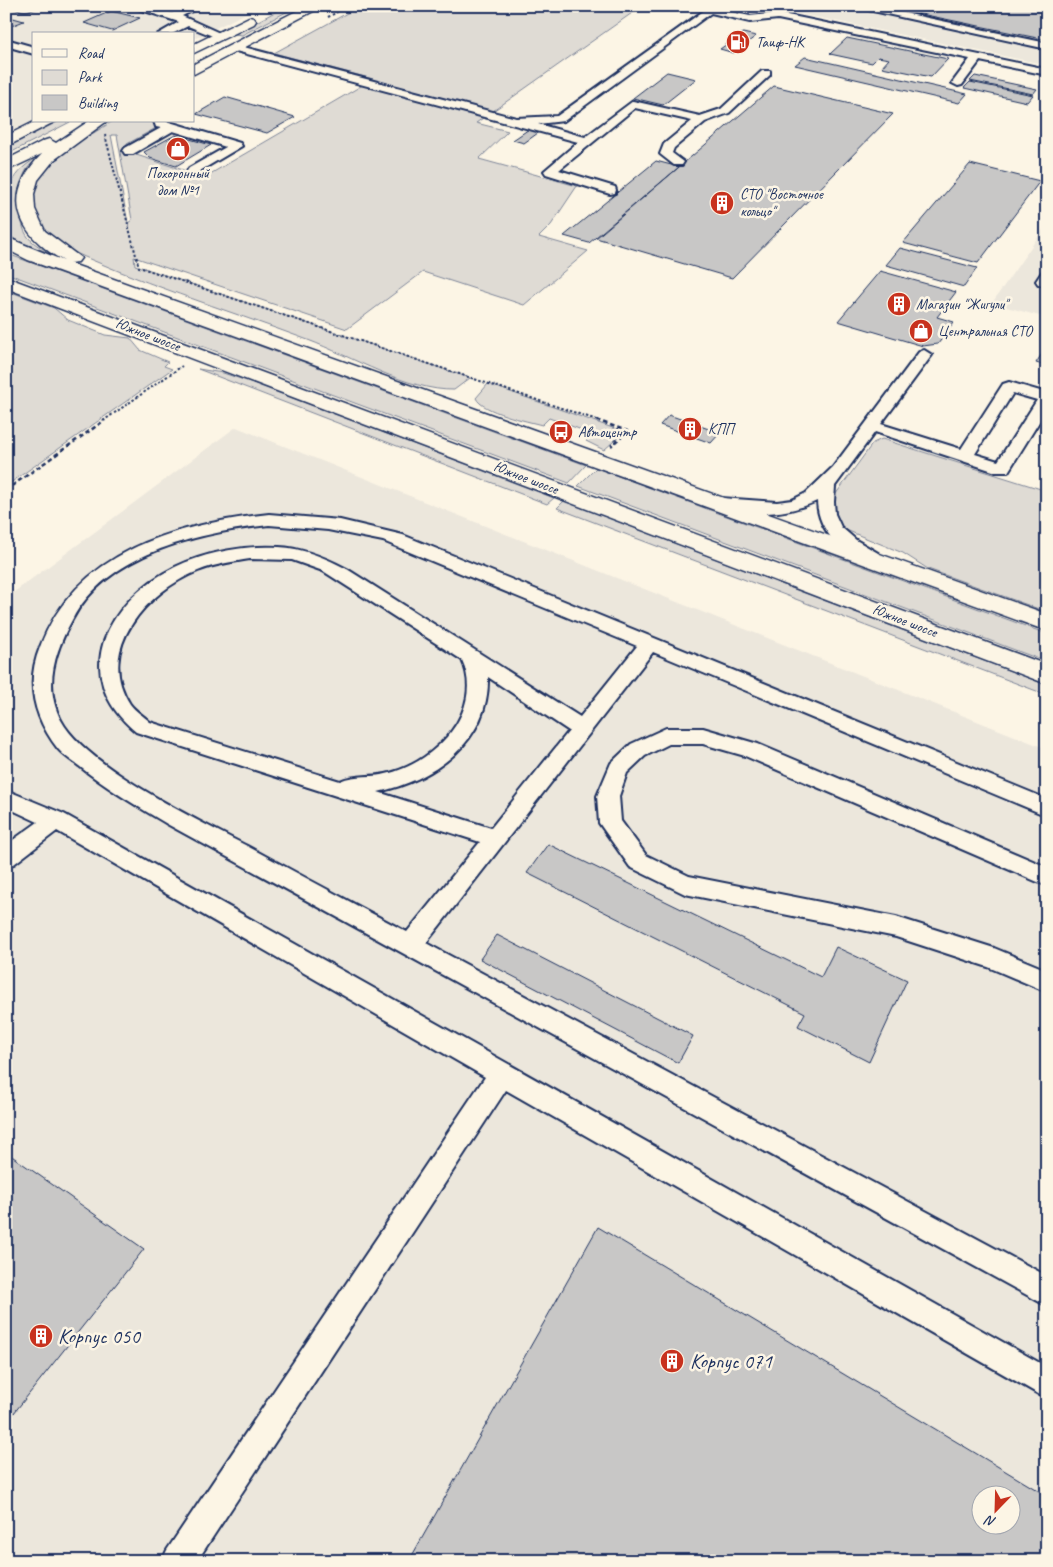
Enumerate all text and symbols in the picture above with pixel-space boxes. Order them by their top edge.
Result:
fuel station icon: Таиф-НК [725,29,751,55]
legend [32,32,195,122]
place label: Таиф-НК [756,33,806,52]
text: Road [78,44,105,63]
text: Park [78,68,103,87]
text: Building [78,94,118,113]
shop icon: Похоронный дом №1 [165,136,191,162]
place label: Похоронный дом №1 [147,164,210,200]
place label: СТО "Восточное кольцо" [740,185,824,221]
building icon: СТО "Восточное кольцо" [709,190,735,216]
building icon: Магазин "Жигули" [886,291,912,317]
place label: Магазин "Жигули" [916,295,1011,314]
street label: Южное шоссе [113,314,184,356]
shop icon: Центральная СТО [908,318,934,344]
place label: Центральная СТО [938,322,1034,341]
building icon: КПП [677,416,703,442]
bus stop icon: Автоцентр [548,419,574,445]
place label: КПП [708,420,736,439]
place label: Автоцентр [578,423,638,442]
street label: Южное шоссе [491,457,562,499]
street label: Южное шоссе [870,600,941,642]
building icon: Корпус 050 [28,1323,54,1349]
place label: Корпус 050 [58,1323,141,1349]
building icon: Корпус 071 [659,1348,685,1374]
place label: Корпус 071 [690,1348,773,1374]
north arrow [970,1484,1020,1534]
text: N [982,1511,998,1531]

